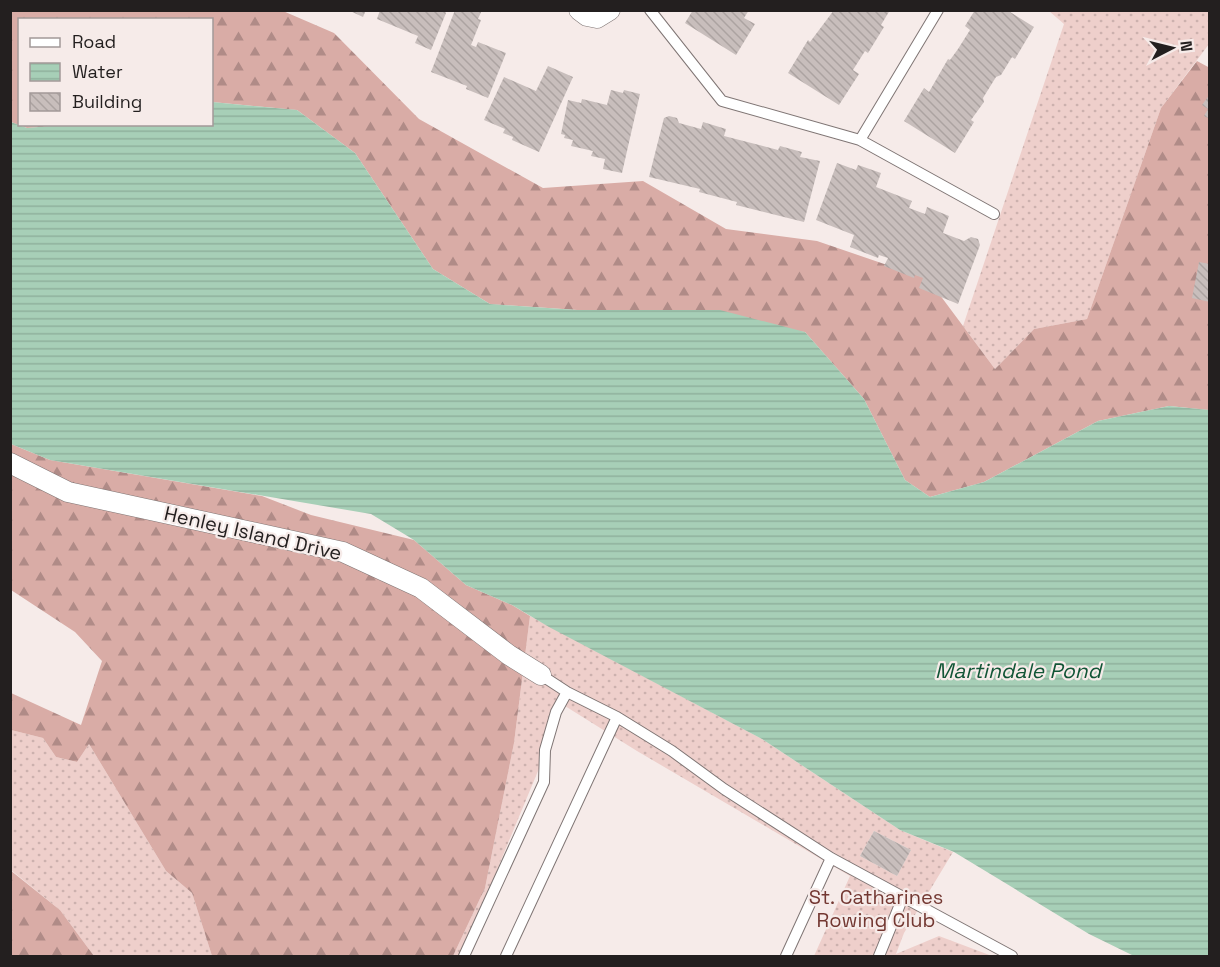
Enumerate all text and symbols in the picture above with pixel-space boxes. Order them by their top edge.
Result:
legend [18,18,213,126]
north arrow [1142,18,1202,78]
text: Road [72,30,116,53]
text: N [1175,40,1197,53]
text: Water [72,60,123,83]
text: Building [72,90,142,113]
street label: Henley Island Drive [162,500,344,566]
water label: Martindale Pond [935,657,1104,684]
park label: St. Catharines Rowing Club [809,884,943,933]

